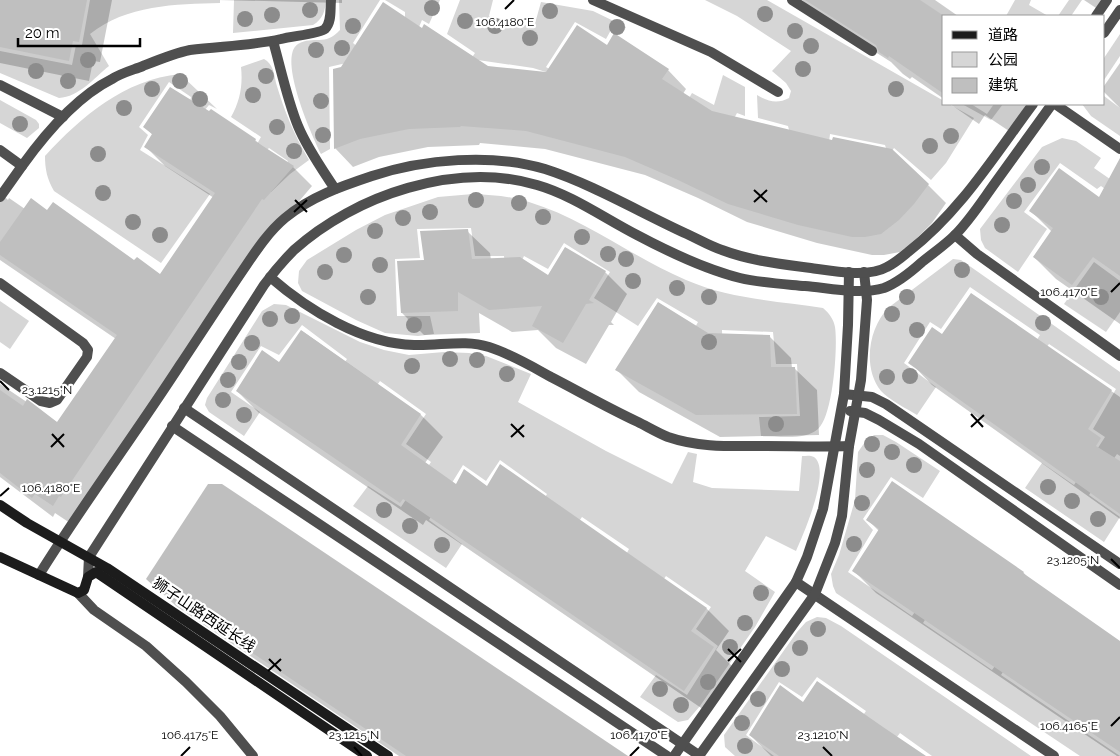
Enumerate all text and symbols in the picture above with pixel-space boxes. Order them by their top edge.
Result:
scale bar [18,15,140,47]
text: 106.4180°E [476,15,534,29]
legend [942,15,1105,105]
text: 20 m [25,24,60,42]
text: 道路 [988,26,1018,44]
text: 公园 [988,51,1018,69]
text: 建筑 [988,76,1018,94]
text: 106.4170°E [1040,285,1098,299]
text: 23.1215°N [22,383,72,397]
text: 106.4180°E [22,481,80,495]
text: 23.1205°N [1047,553,1099,567]
street label: 狮子山路西延长线 [149,574,259,656]
text: 106.4165°E [1040,719,1098,733]
text: 106.4175°E [162,728,218,742]
text: 23.1215°N [329,728,379,742]
text: 106.4170°E [610,728,668,742]
text: 23.1210°N [797,728,849,742]

